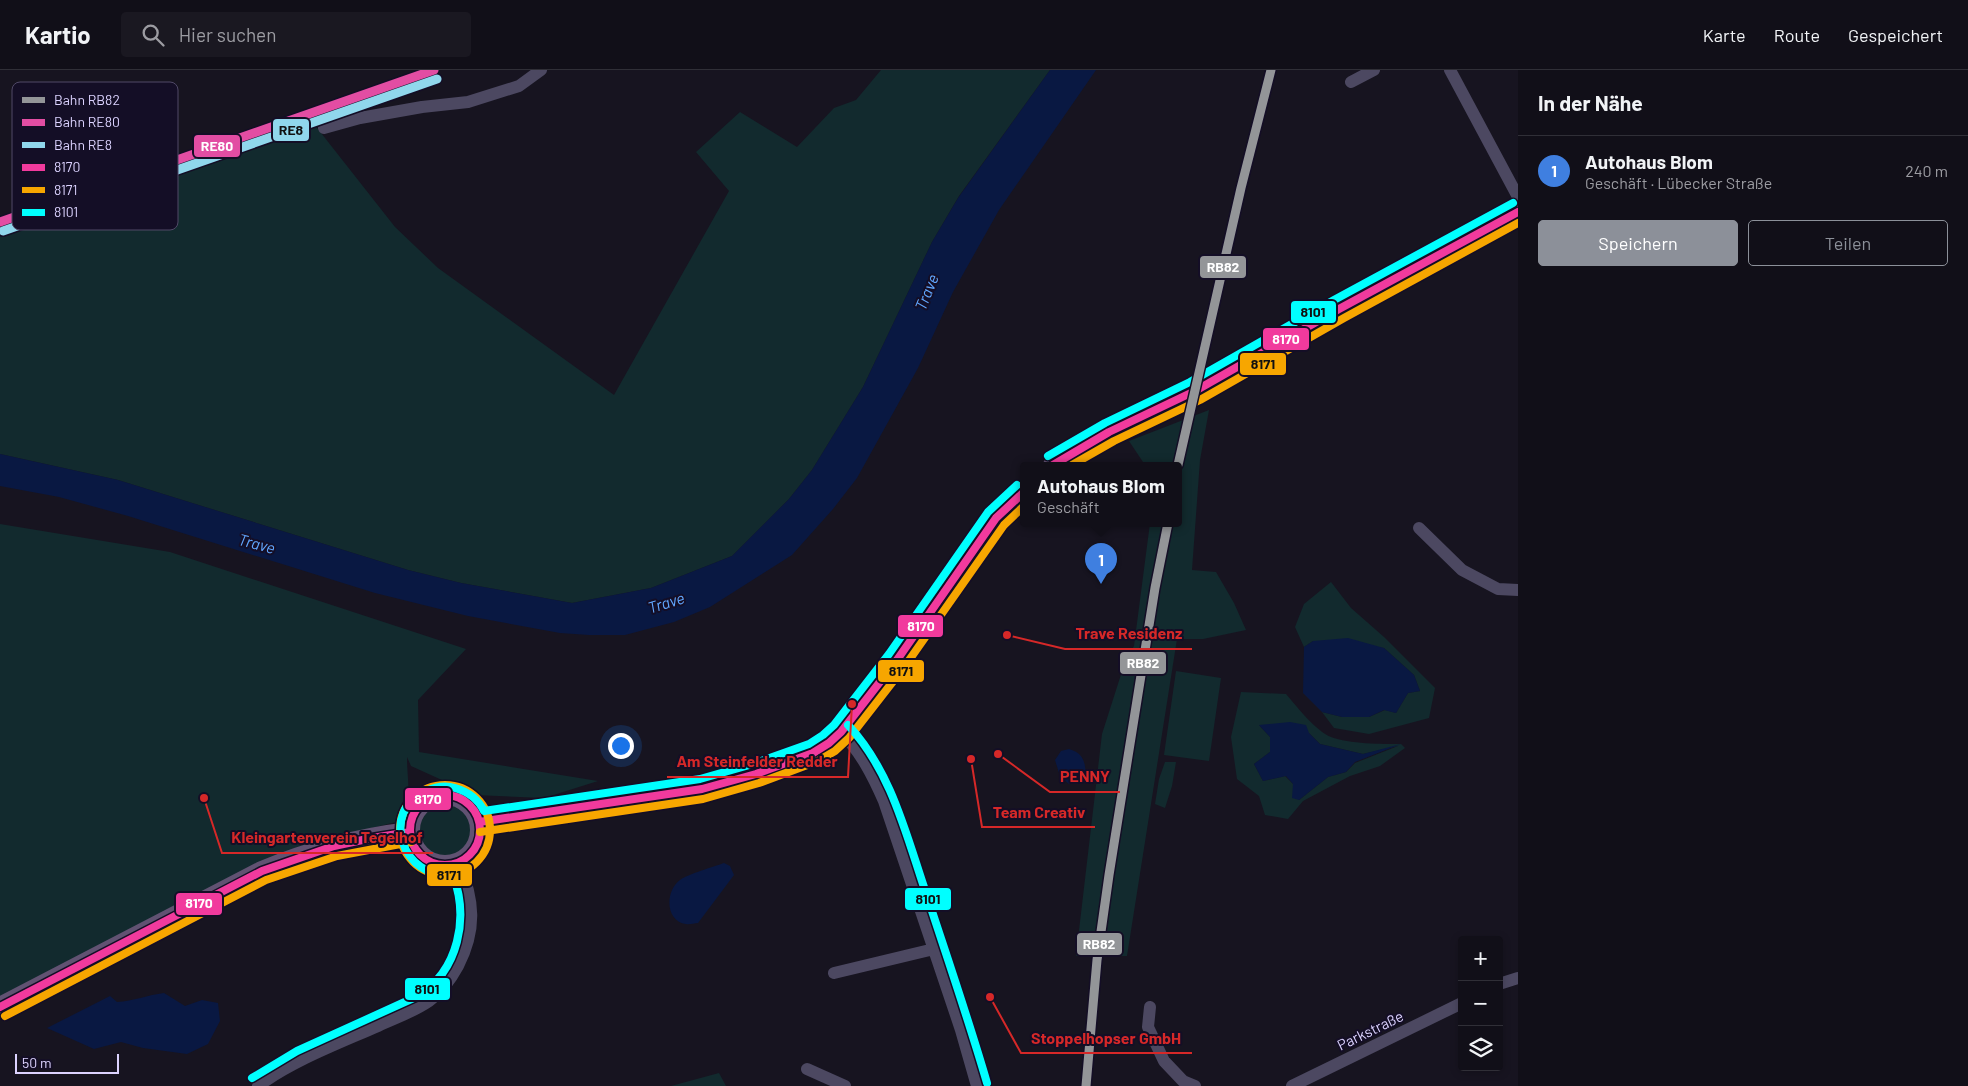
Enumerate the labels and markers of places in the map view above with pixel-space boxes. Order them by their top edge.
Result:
pin: 1 [1085,543,1117,584]
callout: Trave Residenz [1065,618,1192,649]
callout: Am Steinfelder Redder [667,746,848,777]
callout: PENNY [1050,761,1120,792]
callout: Team Creativ [982,796,1095,827]
callout: Kleingartenverein Tegelhof [222,822,433,853]
callout: Stoppelhopser GmbH [1021,1022,1192,1053]

